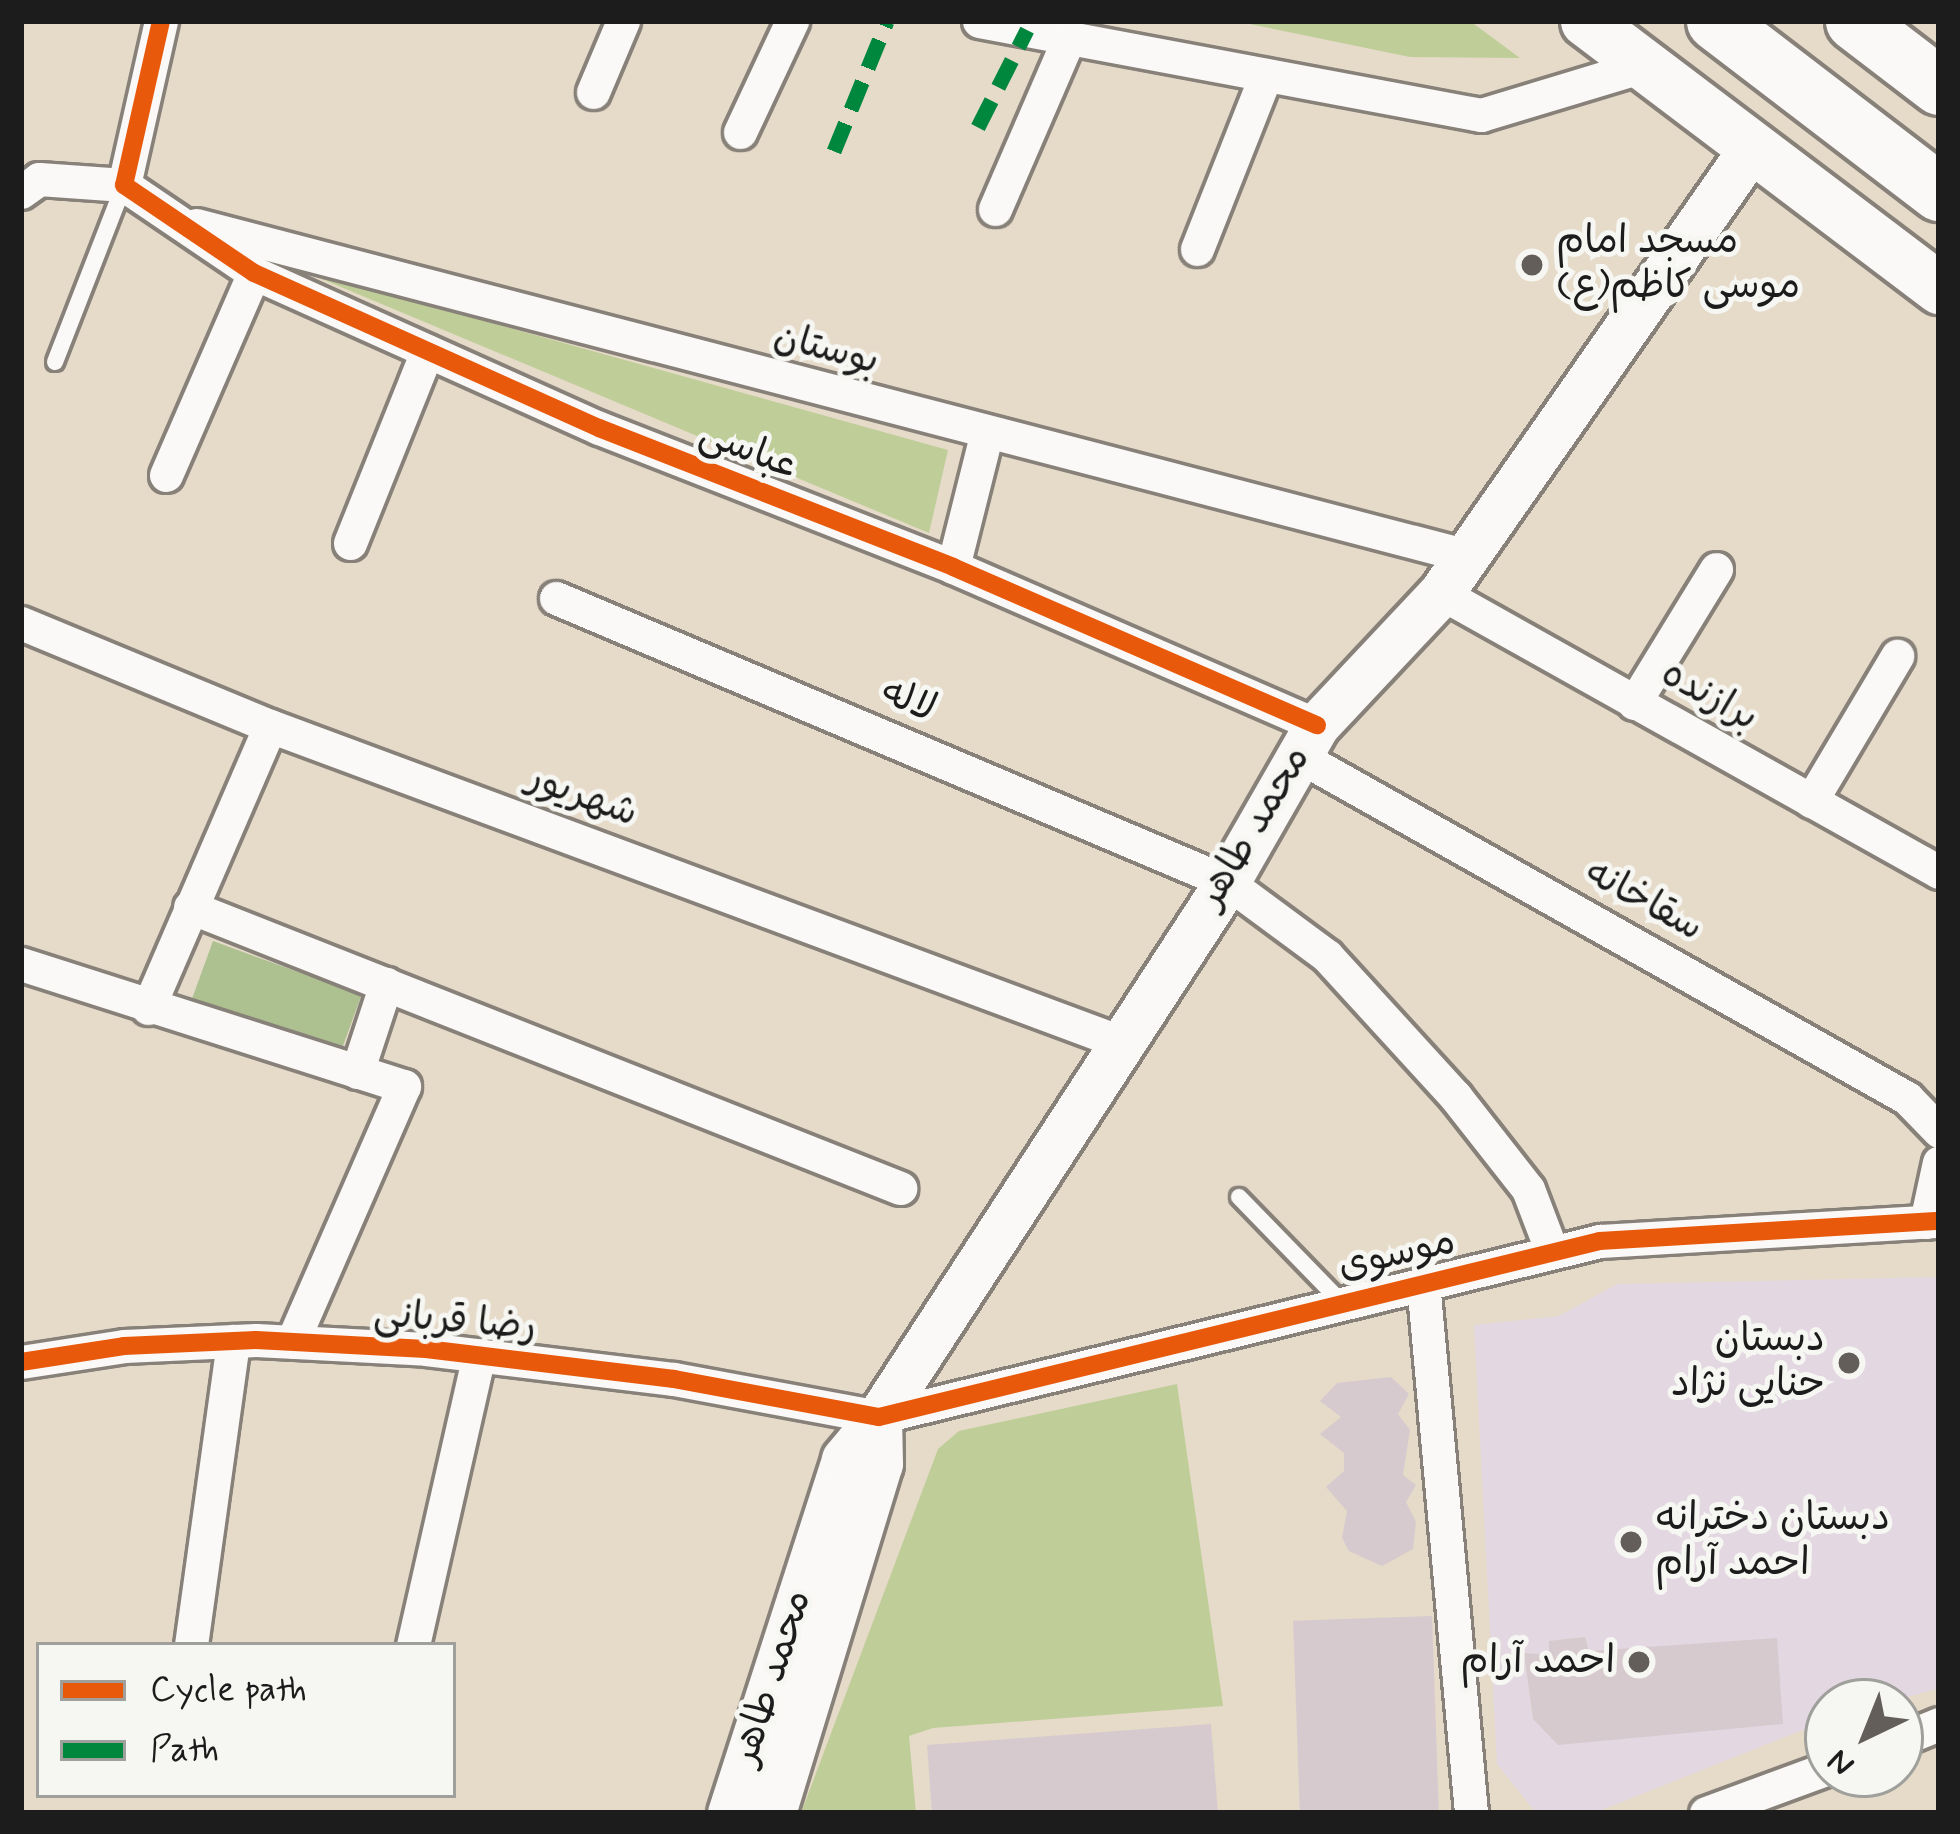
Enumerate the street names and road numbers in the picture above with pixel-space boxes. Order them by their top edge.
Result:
street label: بوستان [769,314,883,386]
street label: عباسی [693,411,803,491]
street label: برازنده [1652,651,1766,743]
street label: لاله [874,670,942,734]
street label: محمد طاهر [1188,738,1322,918]
street label: شهریور [521,756,643,838]
street label: سقاخانه [1576,849,1710,953]
street label: موسوی [1334,1219,1460,1291]
street label: رضا قربانی [372,1292,538,1352]
street label: محمد طاهر [723,1584,823,1772]

